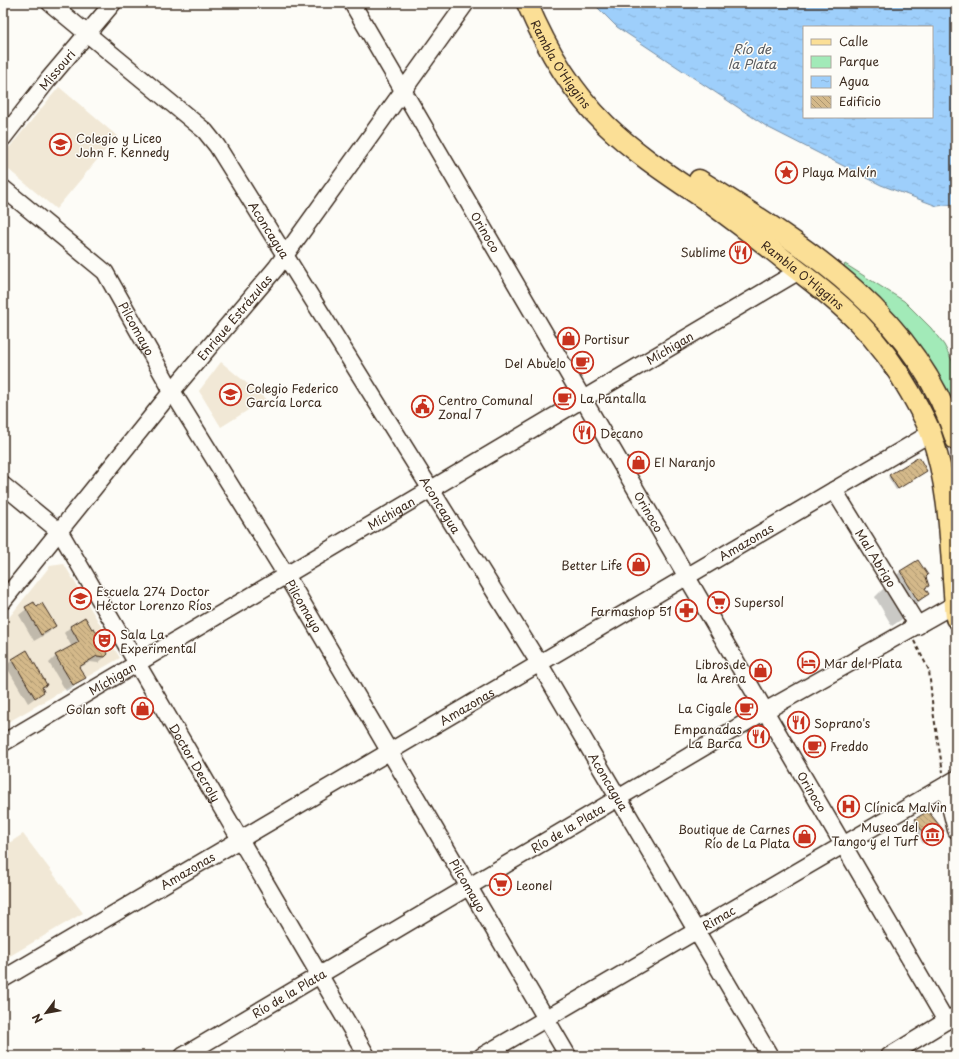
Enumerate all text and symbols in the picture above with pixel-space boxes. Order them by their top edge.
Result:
street label: Rambla O'Higgins [527,17,596,113]
legend [803,26,933,118]
text: Calle [839,32,869,50]
water label: Río de la Plata [728,39,777,73]
street label: Missouri [34,45,79,94]
text: Parque [839,52,879,70]
text: Agua [839,72,870,90]
text: Edificio [839,92,881,110]
place label: Colegio y Liceo John F. Kennedy [76,129,170,161]
school or university icon: Colegio y Liceo John F. Kennedy [47,132,73,158]
place icon: Playa Malvín [774,159,800,185]
place label: Playa Malvín [802,163,877,181]
street label: Aconcagua [244,198,294,263]
street label: Orinoco [466,208,505,256]
street label: Rambla O'Higgins [758,236,849,314]
restaurant icon: Sublime [728,239,754,265]
place label: Sublime [681,243,726,261]
street label: Enrique Estrázulas [193,270,276,364]
street label: Pilcomayo [115,298,159,359]
shop icon: Portisur [556,326,582,352]
street label: Míchigan [643,327,697,369]
place label: Portisur [584,330,630,348]
cafe icon: Del Abuelo [569,350,595,376]
place label: Del Abuelo [504,354,566,372]
place label: Colegio Federico García Lorca [246,379,339,411]
school or university icon: Colegio Federico García Lorca [218,382,244,408]
cafe icon: La Pantalla [552,385,578,411]
place label: La Pantalla [580,389,647,407]
place label: Centro Comunal Zonal 7 [438,391,533,423]
public building icon: Centro Comunal Zonal 7 [410,394,436,420]
restaurant icon: Decano [572,420,598,446]
place label: Decano [600,424,643,442]
shop icon: El Naranjo [625,449,651,475]
place label: El Naranjo [654,453,716,471]
street label: Aconcagua [416,473,466,538]
street label: Orinoco [630,488,668,536]
street label: Míchigan [364,492,418,534]
street label: Amazonas [715,518,777,565]
street label: Mal Abrigo [851,525,901,591]
shop icon: Better Life [625,552,651,578]
place label: Better Life [561,556,622,574]
street label: Pilcomayo [282,576,327,636]
place label: Escuela 274 Doctor Héctor Lorenzo Ríos [96,582,212,614]
school or university icon: Escuela 274 Doctor Héctor Lorenzo Ríos [67,585,93,611]
supermarket icon: Supersol [705,589,731,615]
place label: Supersol [734,593,784,611]
pharmacy icon: Farmashop 51 [674,598,700,624]
place label: Farmashop 51 [590,602,672,620]
place label: Sala La Experimental [120,625,196,657]
theatre icon: Sala La Experimental [92,628,118,654]
hotel icon: Mar del Plata [796,650,822,676]
place label: Mar del Plata [824,654,903,672]
place label: Libros de la Arena [695,655,747,687]
street label: Míchigan [85,657,139,699]
shop icon: Libros de la Arena [748,658,774,684]
street label: Amazonas [436,683,498,729]
cafe icon: La Cigale [734,695,760,721]
shop icon: Golan soft [129,696,155,722]
place label: La Cigale [678,699,732,717]
place label: Golan soft [66,700,126,718]
restaurant icon: Soprano's [785,710,811,736]
place label: Soprano's [814,714,871,732]
street label: Doctor Decroly [165,720,225,805]
place label: Empanadas La Barca [674,720,743,752]
restaurant icon: Empanadas La Barca [745,723,771,749]
cafe icon: Freddo [802,733,828,759]
place label: Freddo [830,737,869,755]
street label: Aconcagua [585,749,633,815]
street label: Orinoco [793,768,831,816]
hospital icon: Clínica Malvin [835,794,861,820]
place label: Clínica Malvin [864,798,947,816]
street label: Río de la Plata [527,799,608,857]
place label: Museo del Tango y el Turf [831,818,919,850]
place label: Boutique de Carnes Río de La Plata [678,820,791,852]
museum icon: Museo del Tango y el Turf [920,821,946,847]
shop icon: Boutique de Carnes Río de La Plata [792,823,818,849]
street label: Amazonas [157,847,219,894]
street label: Pilcomayo [445,856,491,916]
supermarket icon: Leonel [487,872,513,898]
place label: Leonel [516,876,552,894]
street label: Rimac [699,901,739,934]
street label: Río de la Plata [248,964,330,1022]
north arrow [26,993,66,1033]
text: N [27,1010,47,1027]

